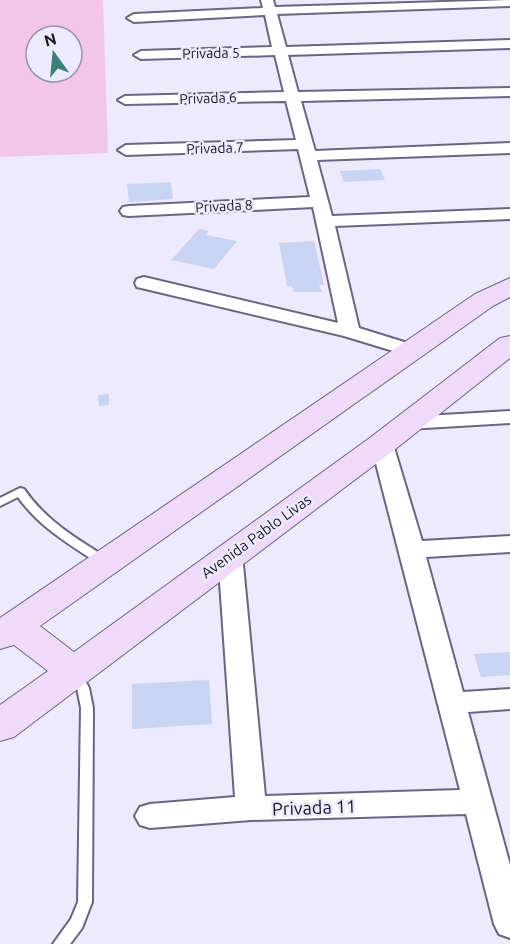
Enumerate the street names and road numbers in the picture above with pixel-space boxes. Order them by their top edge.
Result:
street label: Privada 5 [182,44,240,62]
street label: Privada 6 [179,89,237,107]
street label: Privada 7 [186,139,244,157]
street label: Privada 8 [195,196,253,215]
street label: Avenida Pablo Livas [198,490,314,582]
street label: Privada 11 [272,796,356,818]

